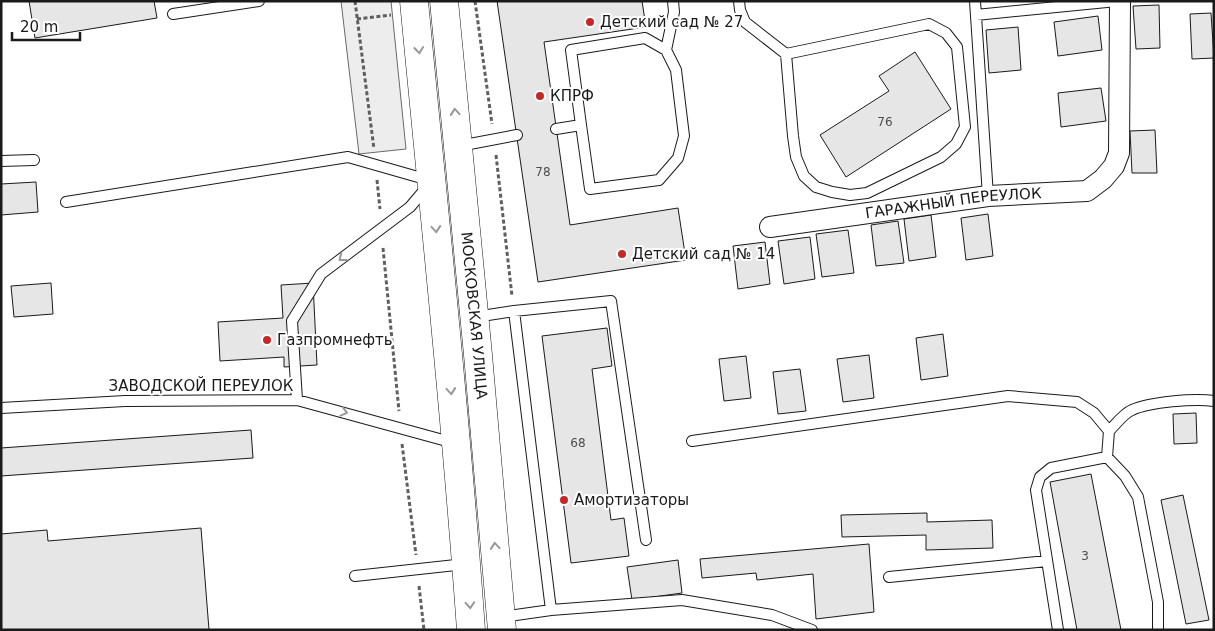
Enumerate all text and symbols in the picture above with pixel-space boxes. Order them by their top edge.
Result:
scale bar [12,10,80,42]
place label: Детский сад № 27 [600,13,743,31]
marker: Детский сад № 27 [584,16,596,28]
text: 20 m [20,18,58,36]
one-way arrow [413,46,424,54]
place label: КПРФ [550,87,594,105]
marker: КПРФ [534,90,546,102]
one-way arrow [449,108,460,116]
house number: 76 [877,115,893,129]
house number: 78 [535,165,551,179]
street label: ГАРАЖНЫЙ ПЕРЕУЛОК [864,184,1042,222]
one-way arrow [430,225,441,233]
street label: МОСКОВСКАЯ УЛИЦА [457,231,491,401]
place label: Детский сад № 14 [632,245,775,263]
marker: Детский сад № 14 [616,248,628,260]
one-way arrow [339,252,348,260]
place label: Газпромнефть [277,331,393,349]
marker: Газпромнефть [261,334,273,346]
street label: ЗАВОДСКОЙ ПЕРЕУЛОК [109,376,294,395]
one-way arrow [445,387,456,395]
one-way arrow [340,407,348,417]
house number: 68 [570,436,586,450]
place label: Амортизаторы [574,491,689,509]
marker: Амортизаторы [558,494,570,506]
one-way arrow [490,542,501,550]
house number: 3 [1081,549,1089,563]
one-way arrow [464,601,475,609]

